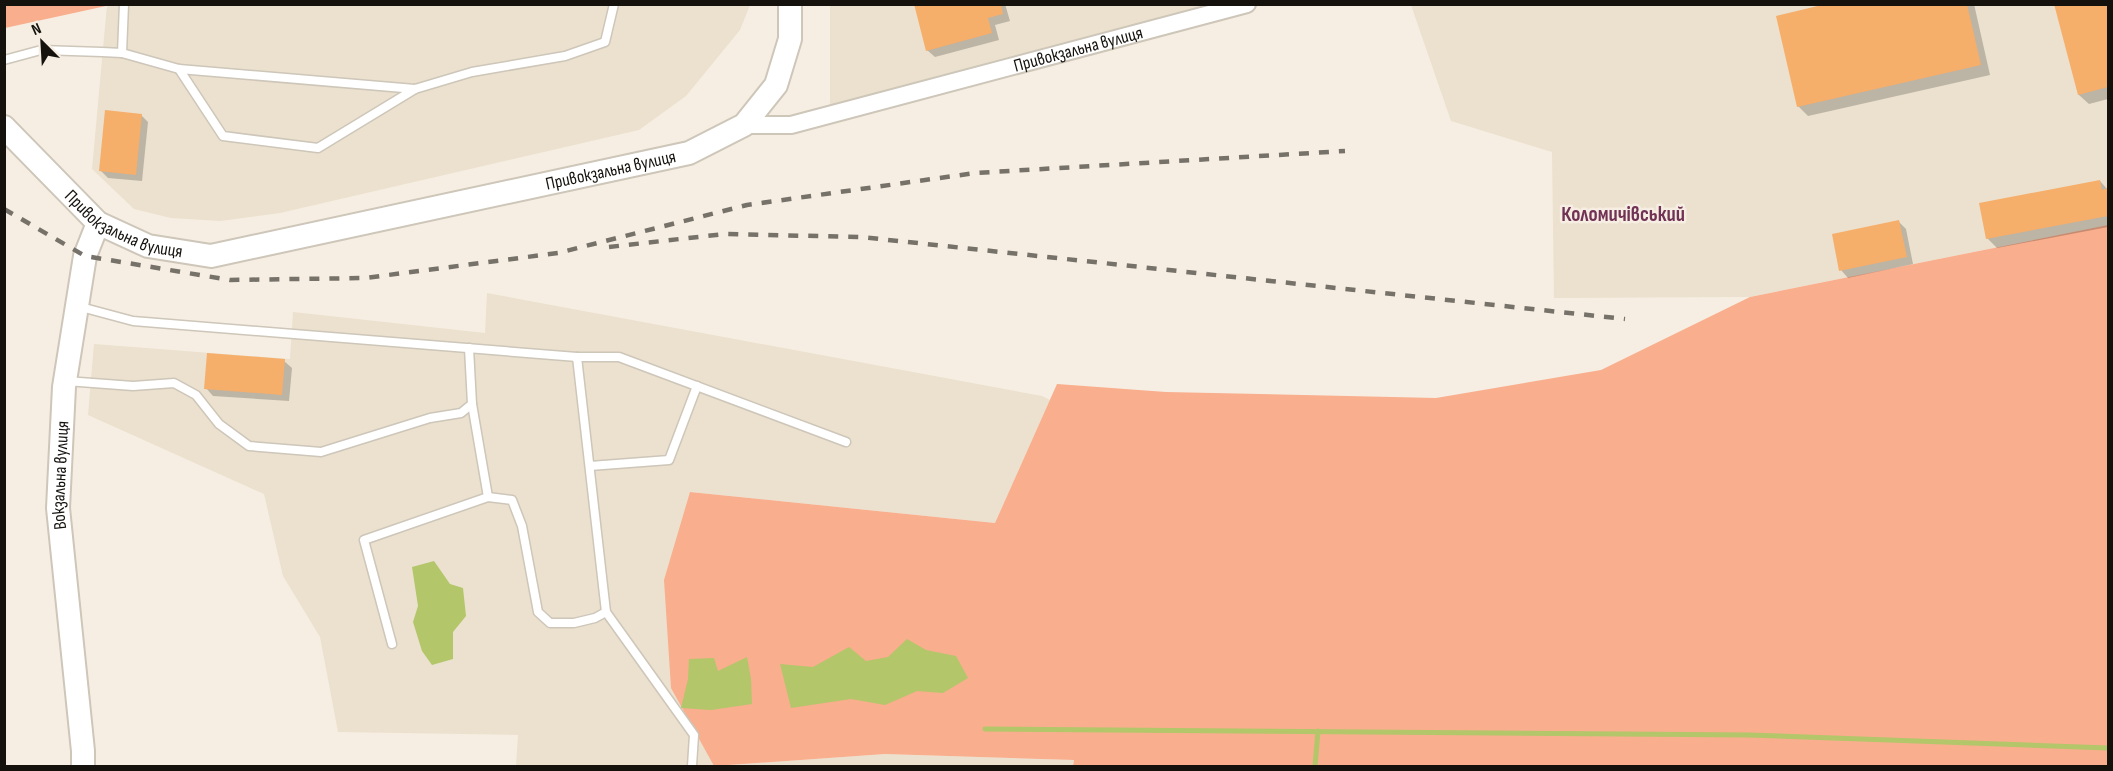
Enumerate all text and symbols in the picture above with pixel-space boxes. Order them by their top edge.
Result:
north arrow [12,12,72,72]
text: N [29,19,44,40]
street label: Привокзальна вулиця [1011,22,1145,76]
street label: Привокзальна вулиця [544,146,678,194]
street label: Привокзальна вулиця [61,185,184,262]
district label: Коломичівський [1561,202,1685,227]
street label: Вокзальна вулиця [47,420,73,531]

